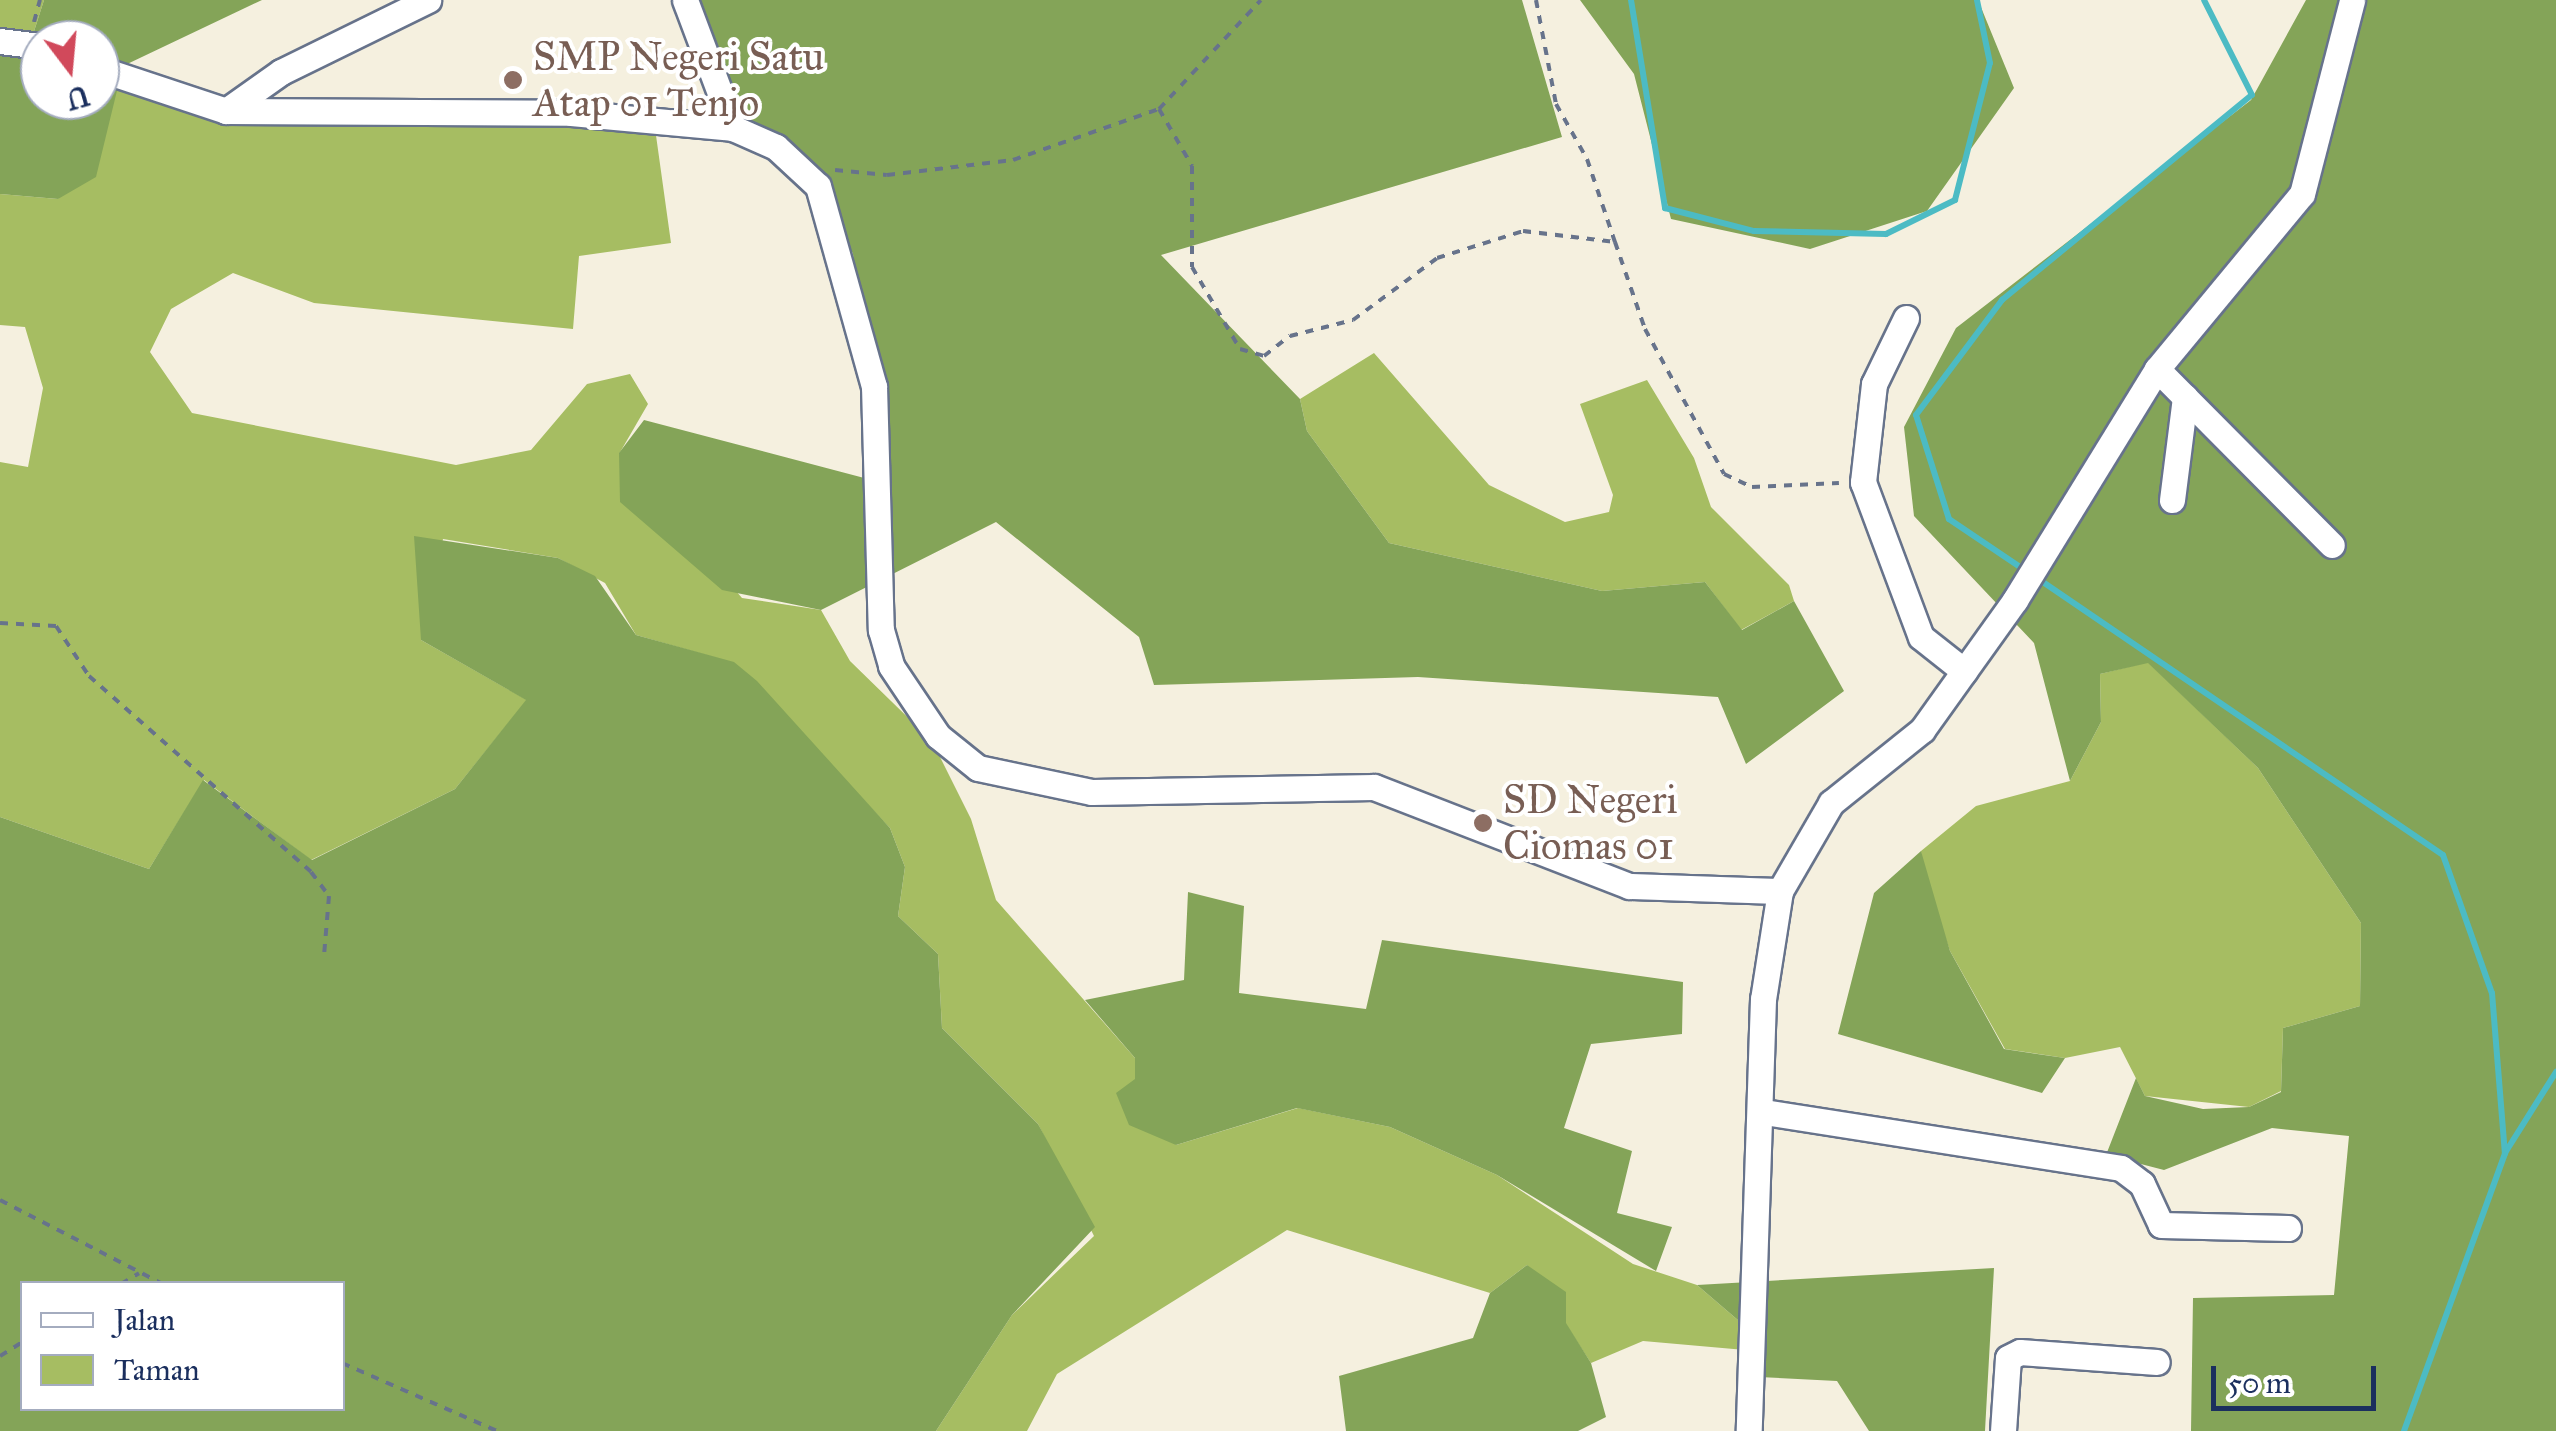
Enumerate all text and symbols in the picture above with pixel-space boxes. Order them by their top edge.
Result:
north arrow [20,20,120,120]
place label: SMP Negeri Satu Atap 01 Tenjo [533,33,824,127]
marker: SMP Negeri Satu Atap 01 Tenjo [502,69,524,91]
text: U [62,78,93,117]
place label: SD Negeri Ciomas 01 [1503,776,1677,870]
marker: SD Negeri Ciomas 01 [1472,812,1494,834]
legend [20,1281,345,1411]
text: Jalan [114,1302,175,1338]
scale bar [2216,1346,2381,1408]
text: Taman [114,1352,200,1388]
text: 50 m [2228,1365,2291,1401]

